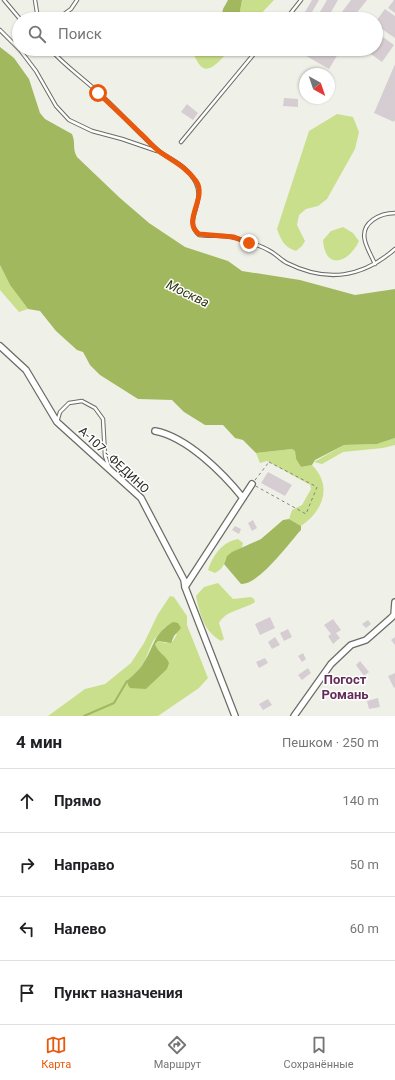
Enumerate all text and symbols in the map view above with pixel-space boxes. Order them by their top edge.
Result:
search box [12,12,383,56]
icon: search [26,23,48,45]
text: Поиск [58,25,102,43]
north arrow [299,68,335,104]
route start [89,84,107,102]
route end [240,234,258,252]
water label: Москва [164,277,212,310]
street label: А-107 - ФЕДИНО [76,424,152,496]
district label: Погост Романь [321,672,369,702]
text: 4 мин [16,732,62,752]
text: Пешком · 250 m [282,735,379,750]
icon: ahead [16,790,38,812]
text: Прямо [54,792,101,810]
text: 140 m [342,793,379,808]
icon: right [16,854,38,876]
text: Направо [54,856,115,874]
text: 50 m [350,857,379,872]
icon: left [16,918,38,940]
text: Налево [54,920,106,938]
text: 60 m [350,921,379,936]
icon: arrive [16,982,38,1004]
text: Пункт назначения [54,984,183,1002]
tab: Карта [41,1034,71,1071]
tab: Маршрут [154,1034,201,1071]
tab: Сохранённые [284,1034,354,1071]

